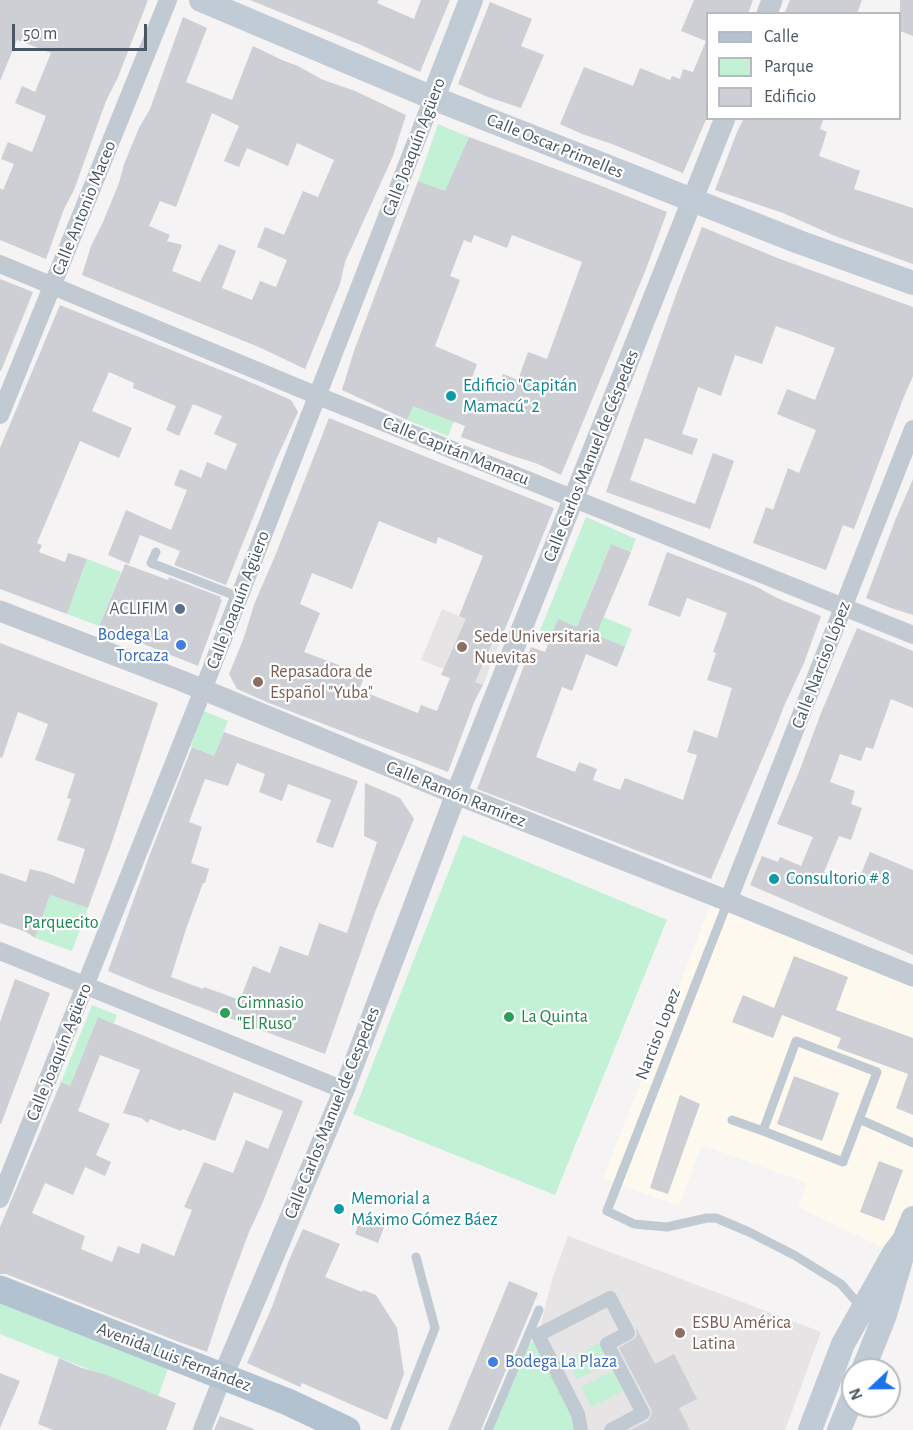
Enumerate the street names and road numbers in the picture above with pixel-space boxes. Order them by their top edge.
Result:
street label: Calle Joaquín Agüero [378,75,450,219]
street label: Calle Oscar Primelles [484,109,626,183]
street label: Calle Antonio Maceo [47,138,121,278]
street label: Calle Carlos Manuel de Céspedes [539,347,643,565]
street label: Calle Capitán Mamacu [380,412,532,490]
street label: Calle Joaquín Agüero [202,528,274,672]
street label: Calle Narciso López [787,598,855,732]
street label: Calle Ramón Ramírez [383,756,529,832]
street label: Calle Joaquín Agüero [22,980,96,1124]
street label: Narciso Lopez [631,985,685,1083]
street label: Calle Carlos Manuel de Cespedes [280,1004,384,1222]
street label: Avenida Luis Fernández [94,1318,254,1396]

